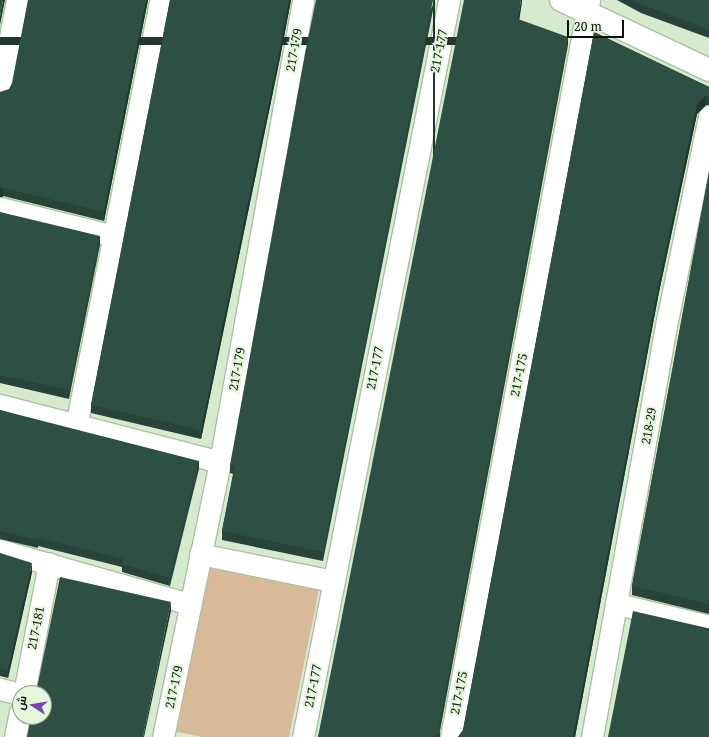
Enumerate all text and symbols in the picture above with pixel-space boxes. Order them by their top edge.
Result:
scale bar [569,12,626,38]
text: 20 m [574,18,602,35]
street label: 217-179 [283,27,305,73]
street label: 217-177 [428,28,450,74]
street label: 217-177 [364,345,386,391]
street label: 217-179 [226,346,248,392]
street label: 217-175 [508,352,530,398]
street label: 218-29 [639,406,659,446]
street label: 217-181 [25,605,47,651]
street label: 217-177 [302,663,324,709]
street label: 217-179 [162,664,186,710]
street label: 217-175 [448,670,470,716]
north arrow [12,685,52,725]
text: ش [12,694,30,711]

